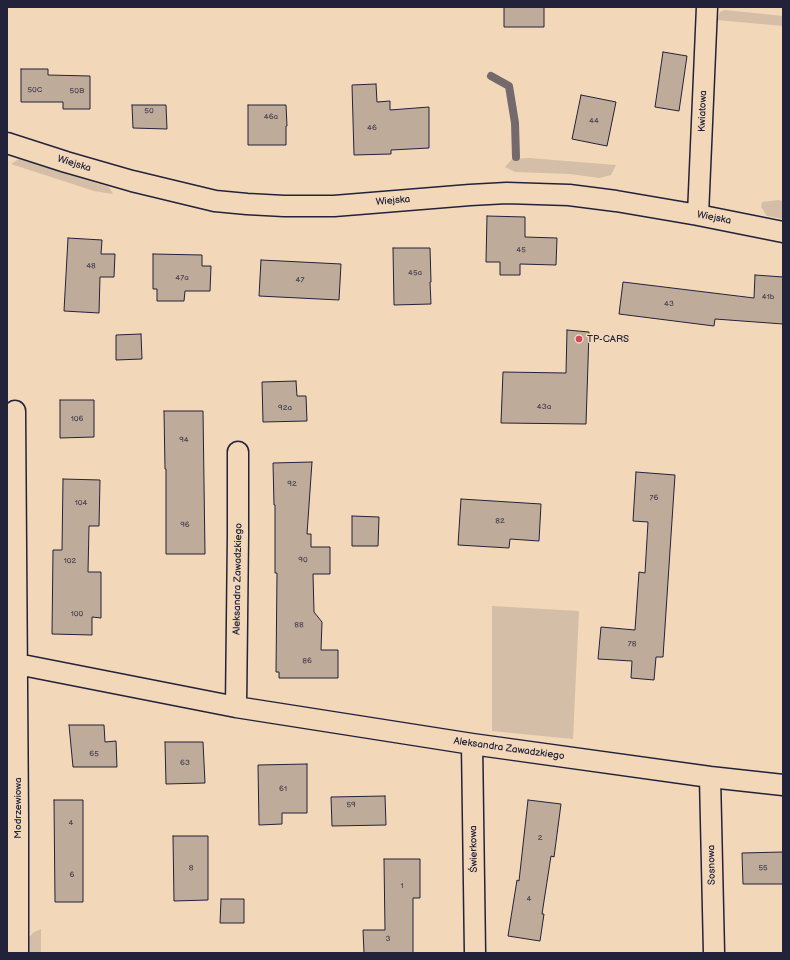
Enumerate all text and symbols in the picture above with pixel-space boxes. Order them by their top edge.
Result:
house number: 50C [28,85,42,95]
house number: 50B [70,86,84,96]
street label: Kwiatowa [696,90,710,132]
house number: 50 [144,106,154,116]
house number: 46a [264,112,278,122]
house number: 44 [589,116,599,126]
house number: 46 [367,123,377,133]
street label: Wiejska [56,153,92,175]
street label: Wiejska [375,194,411,208]
street label: Wiejska [696,209,732,227]
house number: 45 [516,245,526,255]
house number: 48 [86,261,96,271]
house number: 45a [408,268,422,278]
house number: 47a [175,273,189,283]
house number: 47 [296,275,304,285]
house number: 41b [762,292,774,302]
house number: 43 [664,299,674,309]
place label: TP-CARS [587,333,629,345]
marker: TP-CARS [574,334,584,344]
house number: 43a [537,402,551,412]
house number: 92a [278,403,292,413]
house number: 106 [71,414,83,424]
house number: 94 [179,435,189,445]
house number: 92 [287,479,297,489]
house number: 76 [650,493,658,503]
house number: 104 [75,498,87,508]
house number: 82 [495,516,505,526]
house number: 96 [180,520,190,530]
street label: Aleksandra Zawadzkiego [231,523,245,635]
house number: 90 [298,555,308,565]
house number: 102 [64,556,76,566]
house number: 100 [71,609,83,619]
house number: 88 [294,620,304,630]
house number: 78 [628,639,636,649]
house number: 86 [302,656,312,666]
street label: Aleksandra Zawadzkiego [453,735,565,763]
house number: 65 [89,749,99,759]
house number: 63 [180,758,190,768]
street label: Modrzewiowa [12,777,24,839]
house number: 61 [279,784,287,794]
house number: 59 [346,800,356,810]
house number: 4 [69,818,73,828]
street label: Świerkowa [468,825,480,873]
house number: 2 [538,833,542,843]
street label: Sosnowa [706,845,718,885]
house number: 8 [189,863,193,873]
house number: 55 [758,863,768,873]
house number: 6 [70,870,74,880]
house number: 1 [400,881,404,891]
house number: 4 [527,894,531,904]
house number: 3 [386,934,390,944]

